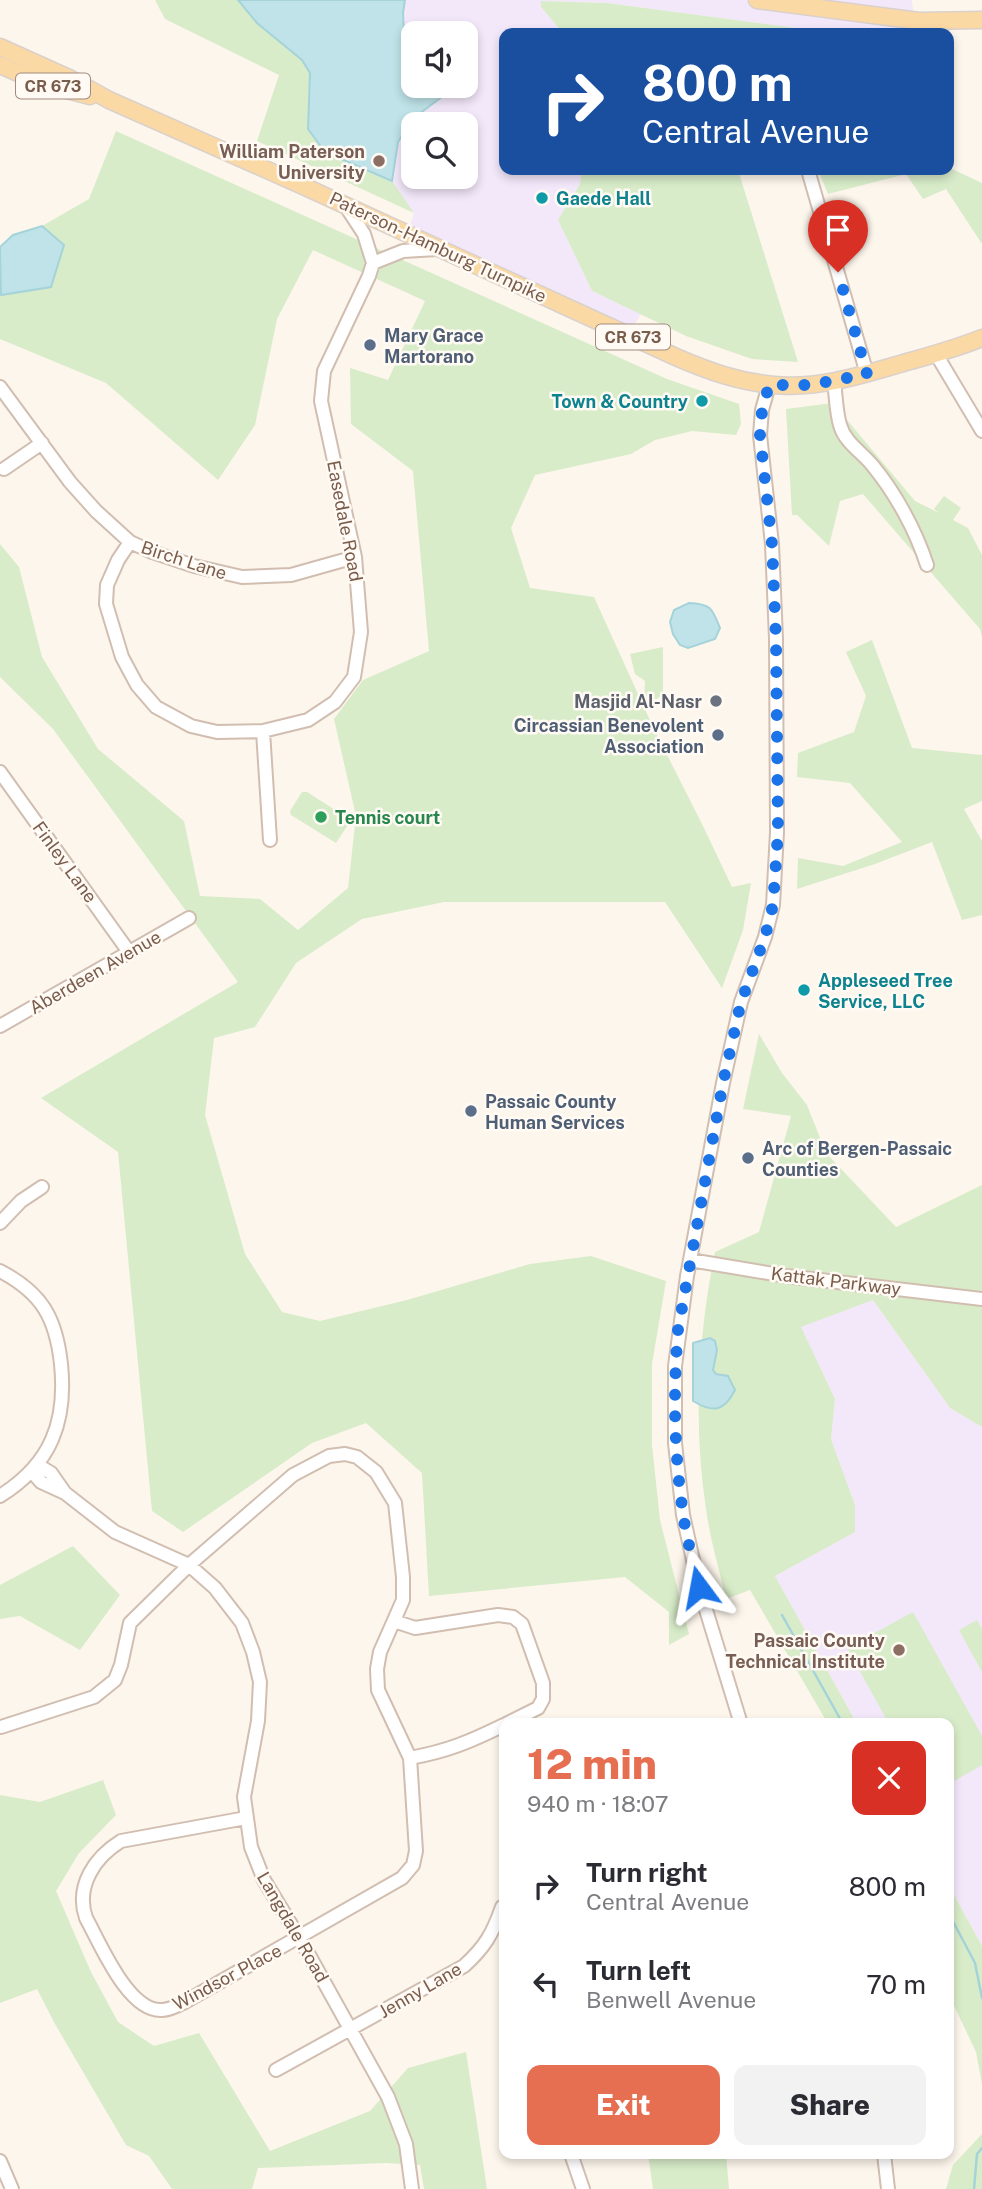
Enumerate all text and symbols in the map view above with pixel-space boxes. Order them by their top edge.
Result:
map controls [401,21,478,189]
button: sound [401,21,478,98]
text: 800 m [642,54,793,112]
icon: right [527,56,618,147]
road number: CR 673 [16,74,90,99]
button: search [401,112,478,189]
text: Central Avenue [642,113,869,150]
place label: William Paterson University [219,141,365,183]
marker: William Paterson University [371,153,387,169]
street label: Paterson-Hamburg Turnpike [326,187,550,307]
place label: Gaede Hall [556,188,651,209]
marker: Gaede Hall [534,190,550,206]
pin [808,200,868,272]
icon: arrive [819,211,857,249]
road number: CR 673 [596,324,670,350]
place label: Mary Grace Martorano [384,325,484,367]
marker: Mary Grace Martorano [362,337,378,353]
place label: Town & Country [551,391,688,412]
marker: Town & Country [694,393,710,409]
street label: Easedale Road [323,459,367,583]
street label: Birch Lane [139,536,229,584]
place label: Masjid Al-Nasr [574,691,703,712]
marker: Masjid Al-Nasr [708,693,724,709]
place label: Circassian Benevolent Association [514,715,704,757]
marker: Circassian Benevolent Association [710,727,726,743]
place label: Tennis court [335,807,440,828]
marker: Tennis court [313,809,329,825]
street label: Finley Lane [28,817,102,907]
street label: Aberdeen Avenue [26,926,164,1018]
place label: Appleseed Tree Service, LLC [818,970,953,1012]
marker: Appleseed Tree Service, LLC [796,982,812,998]
place label: Passaic County Human Services [485,1091,625,1133]
marker: Passaic County Human Services [463,1103,479,1119]
place label: Arc of Bergen-Passaic Counties [762,1138,952,1180]
marker: Arc of Bergen-Passaic Counties [740,1150,756,1166]
street label: Kattak Parkway [770,1263,903,1299]
position arrow [662,1550,736,1624]
place label: Passaic County Technical Institute [725,1630,885,1672]
marker: Passaic County Technical Institute [891,1642,907,1658]
text: 12 min [527,1739,657,1788]
button: close [852,1741,926,1815]
text: 940 m · 18:07 [527,1790,669,1817]
text: Turn right [586,1857,708,1888]
icon: right [527,1867,565,1905]
street label: Langdale Road [253,1868,333,1986]
text: 800 m [849,1871,926,1902]
text: Central Avenue [586,1888,749,1915]
street label: Windsor Place [169,1939,285,2015]
text: Turn left [586,1955,691,1986]
street label: Jenny Lane [375,1958,465,2022]
icon: left [527,1965,565,2003]
text: 70 m [866,1969,926,2000]
text: Benwell Avenue [586,1986,756,2013]
button: Exit [527,2065,720,2145]
button: Share [734,2065,926,2145]

